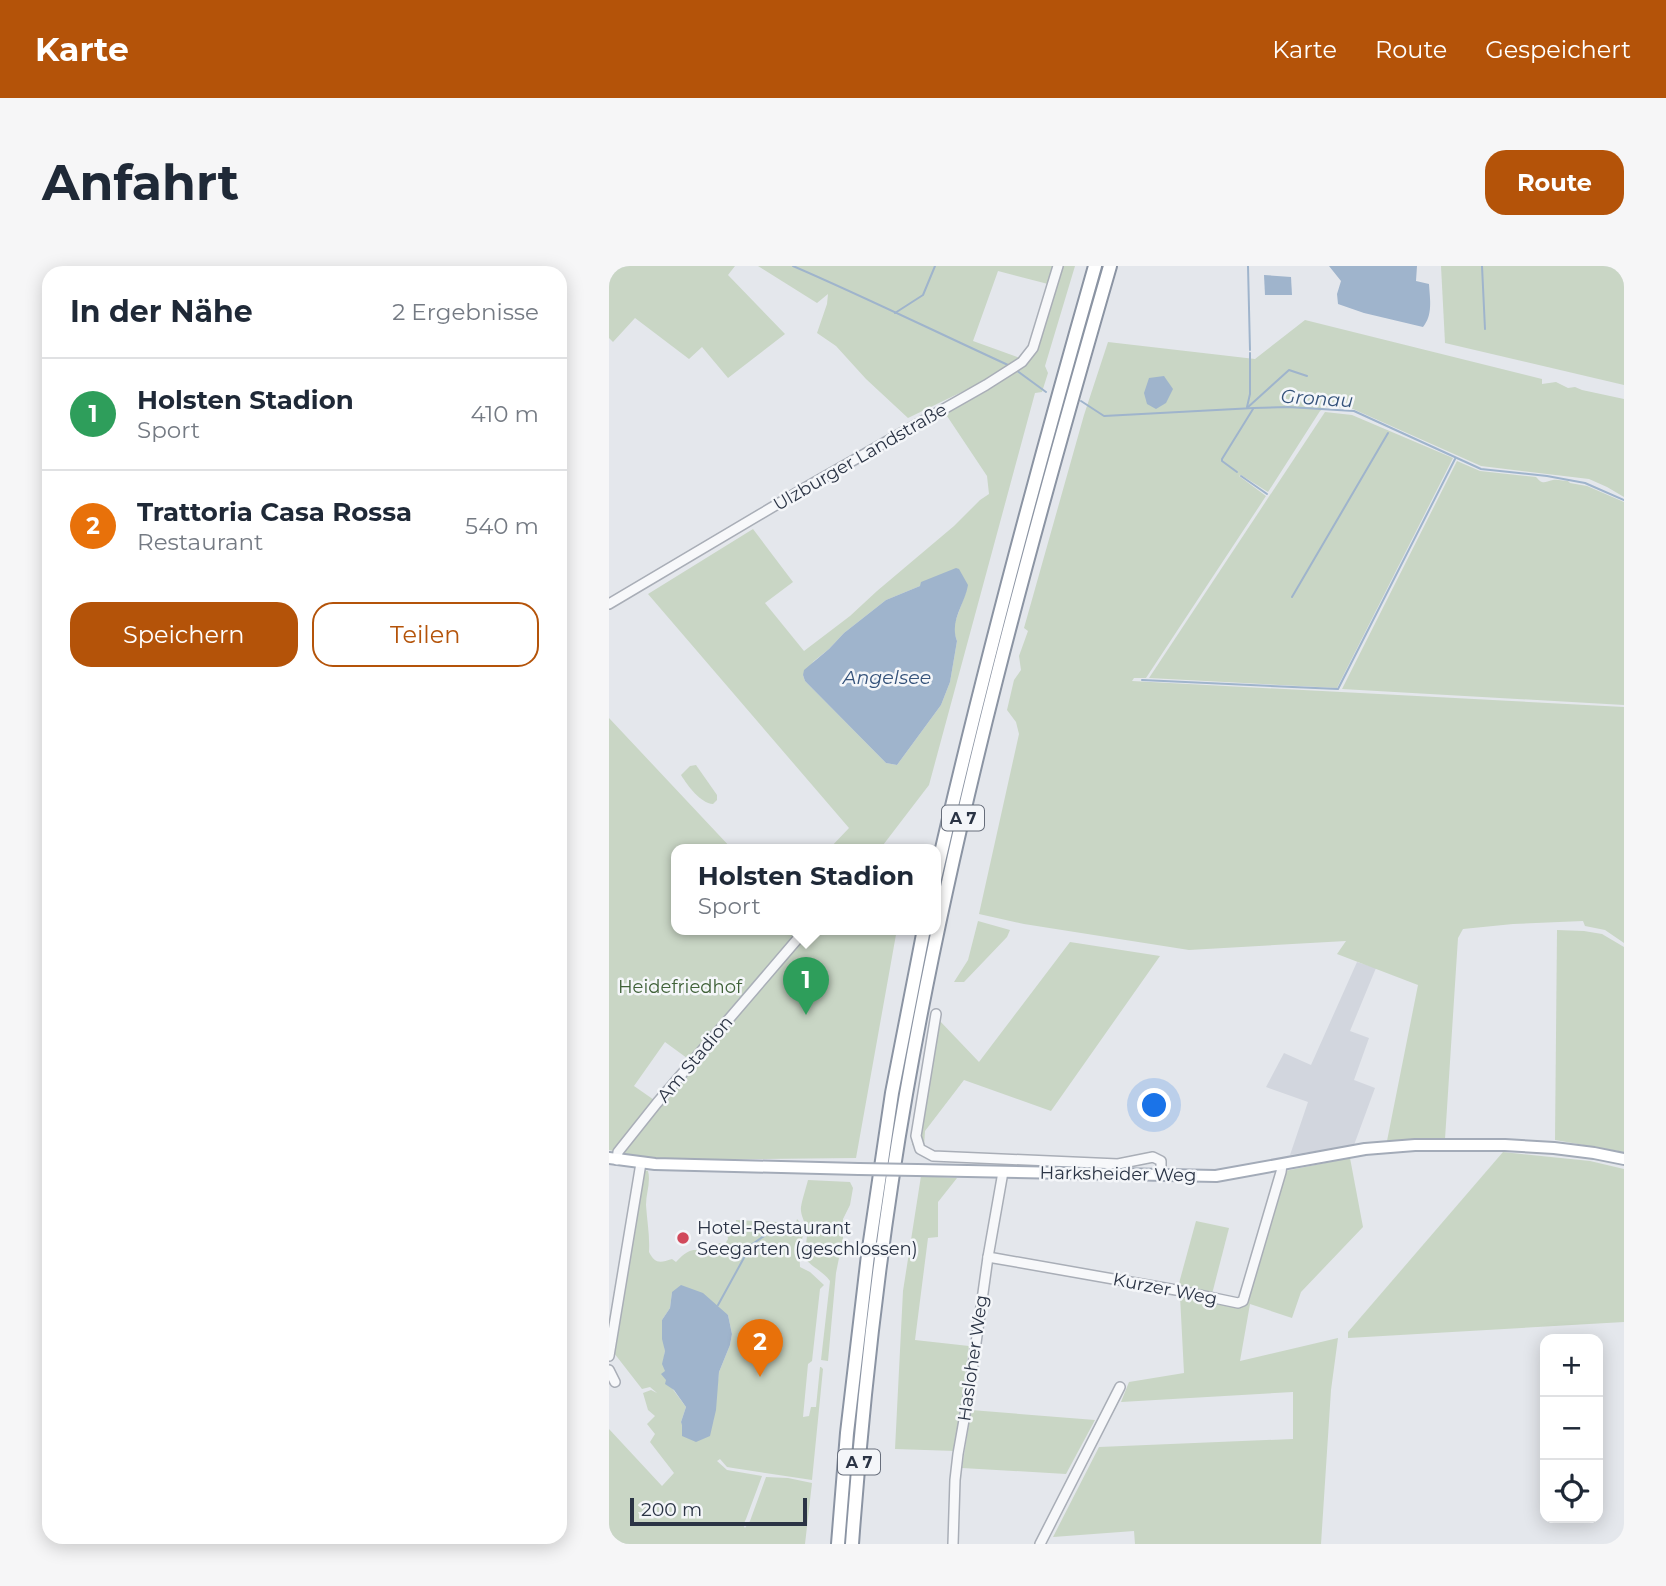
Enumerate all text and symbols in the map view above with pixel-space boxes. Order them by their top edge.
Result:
text: Karte [35,29,129,69]
text: Karte [1272,35,1337,64]
text: Route [1375,35,1447,64]
text: Gespeichert [1485,35,1631,64]
button: Route [1485,150,1624,215]
text: Anfahrt [42,153,239,212]
text: In der Nähe [70,293,253,330]
text: 2 Ergebnisse [392,298,539,326]
text: Holsten Stadion [137,384,354,416]
water label: Gronau [1280,384,1354,412]
street label: Ulzburger Landstraße [769,398,951,516]
text: 1 [88,400,98,428]
text: 410 m [470,400,539,428]
text: Sport [137,416,200,444]
text: Trattoria Casa Rossa [137,496,412,528]
text: 2 [86,512,100,540]
text: 540 m [465,512,539,540]
text: Restaurant [137,528,263,556]
button: Speichern [70,602,298,667]
button: Teilen [312,602,539,667]
water label: Angelsee [842,666,931,689]
road number: A 7 [942,806,984,831]
popup [671,844,941,935]
text: Holsten Stadion [698,860,914,892]
text: Sport [698,892,761,920]
pin: 1 [783,957,829,1015]
park label: Heidefriedhof [618,976,743,998]
street label: Am Stadion [653,1011,737,1107]
your location [1137,1088,1171,1122]
street label: Harksheider Weg [1039,1162,1197,1186]
place label: Hotel-Restaurant Seegarten (geschlossen) [697,1217,918,1260]
marker: Hotel-Restaurant Seegarten (geschlossen) [675,1230,691,1246]
street label: Kurzer Weg [1111,1268,1219,1310]
street label: Hasloher Weg [953,1293,993,1423]
pin: 2 [737,1319,783,1377]
map controls [1540,1334,1603,1523]
button: + [1540,1334,1603,1397]
button: − [1540,1397,1603,1460]
road number: A 7 [838,1450,880,1474]
button: locate [1540,1460,1603,1523]
scale bar [630,1495,807,1527]
text: 200 m [641,1498,702,1521]

